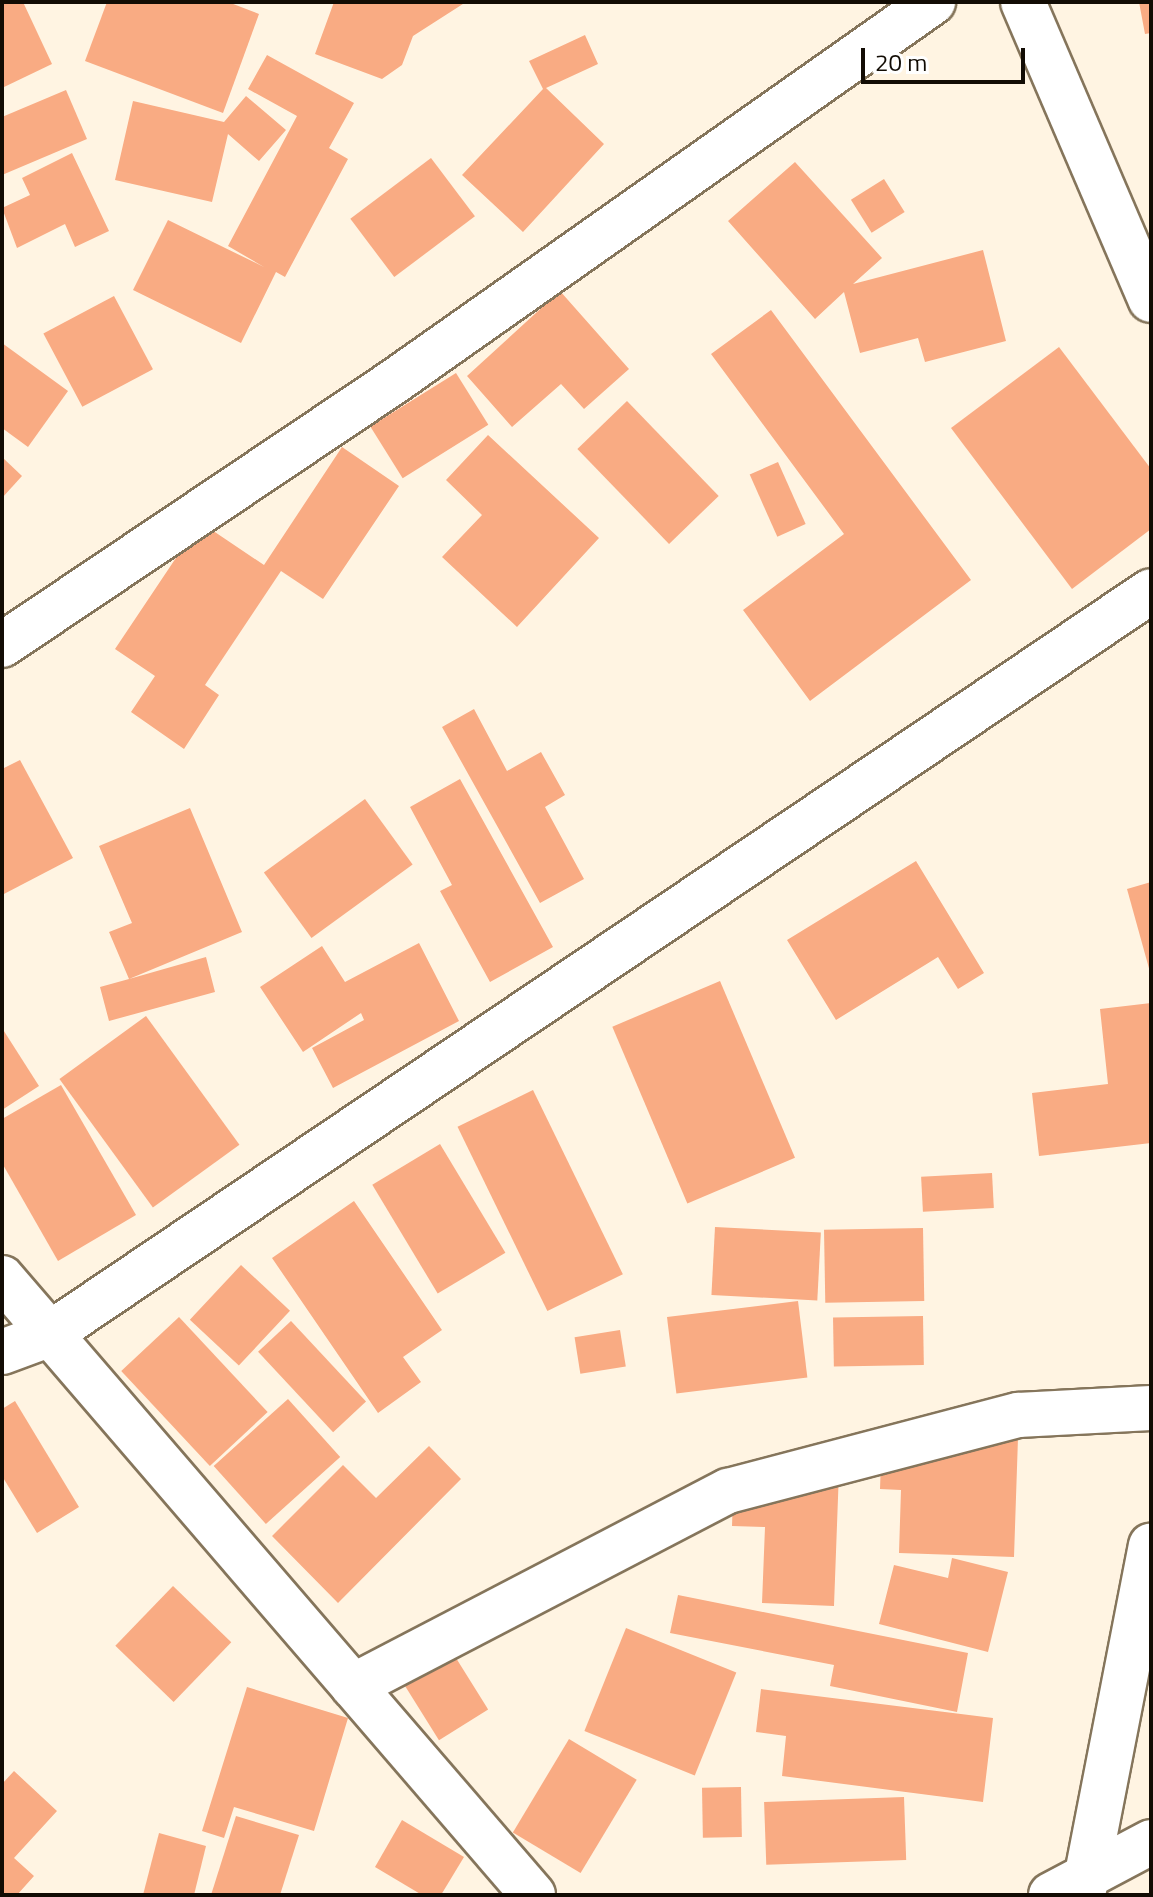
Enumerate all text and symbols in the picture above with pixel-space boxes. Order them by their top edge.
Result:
scale bar [865,32,1029,82]
text: 20 m [875,44,927,80]

